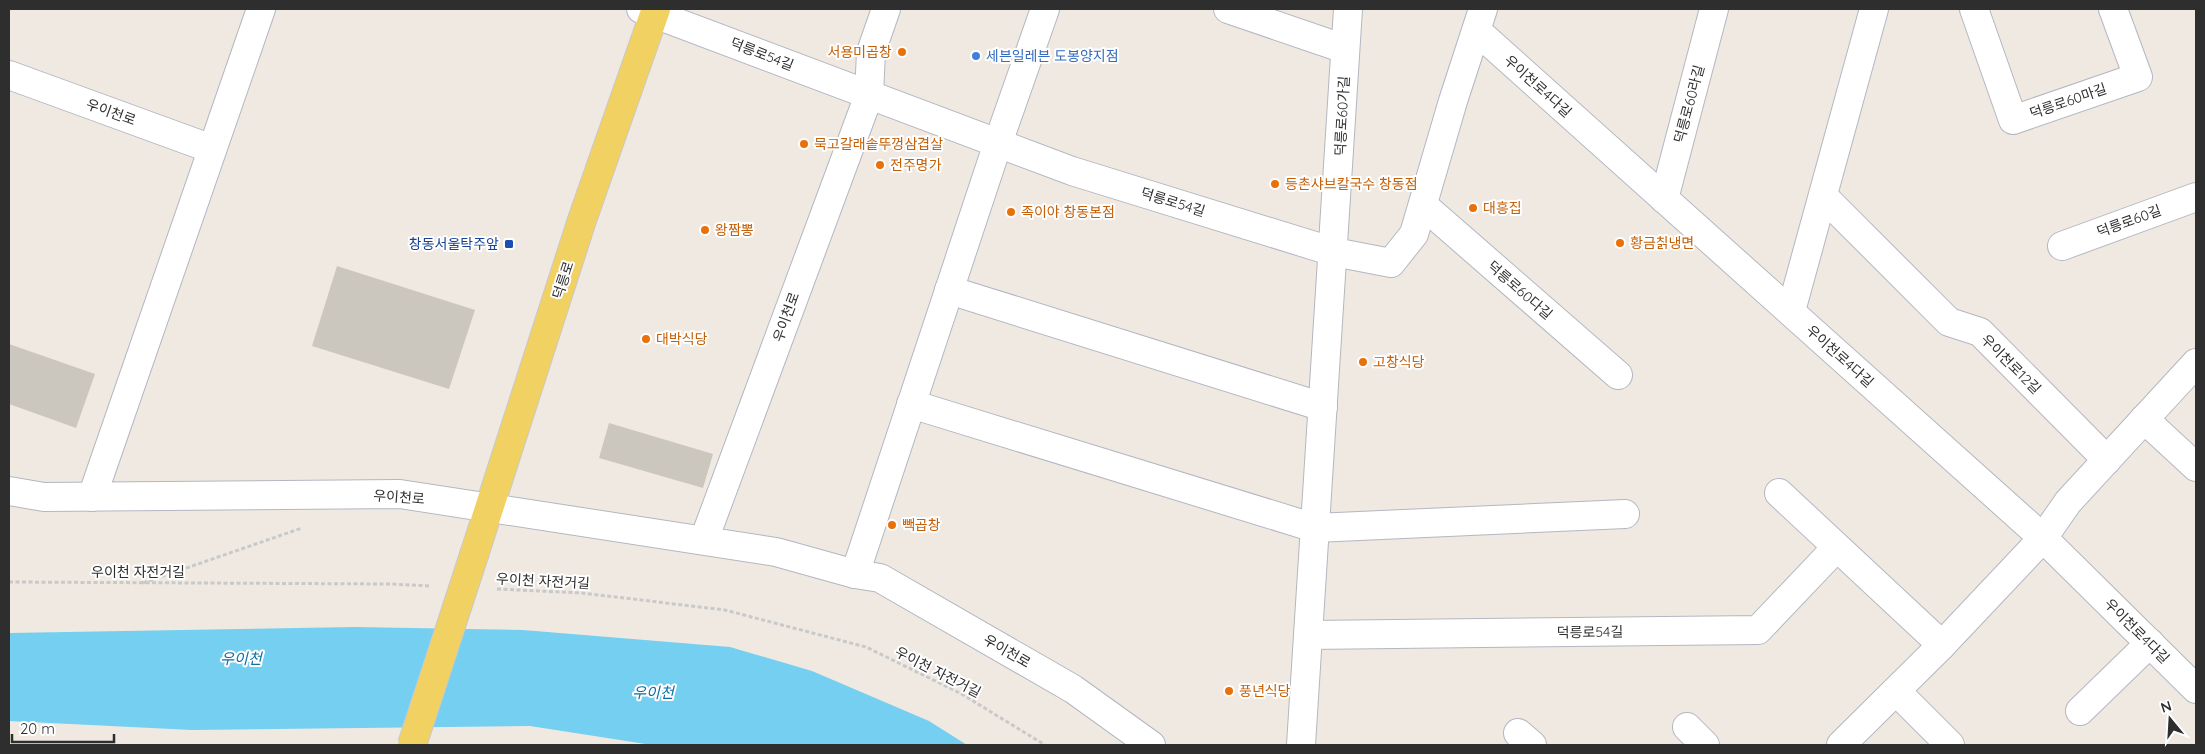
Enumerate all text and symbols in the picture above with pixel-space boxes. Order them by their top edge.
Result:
street label: 덕릉로54길 [728,34,796,74]
place label: 서용미곱창 [828,43,892,61]
marker: 서용미곱창 [896,46,908,58]
place label: 세븐일레븐 도봉양지점 [986,47,1119,65]
marker: 세븐일레븐 도봉양지점 [970,50,982,62]
street label: 우이천로4다길 [1501,51,1575,121]
street label: 덕릉로60라길 [1670,63,1708,145]
street label: 덕릉로60가길 [1331,75,1353,157]
street label: 덕릉로60마길 [2027,79,2109,123]
street label: 우이천로 [84,95,138,129]
place label: 묵고갈래솥뚜껑삼겹살 [814,135,943,153]
marker: 묵고갈래솥뚜껑삼겹살 [798,138,810,150]
place label: 전주명가 [890,156,942,174]
marker: 전주명가 [874,159,886,171]
place label: 등촌샤브칼국수 창동점 [1285,175,1418,193]
marker: 등촌샤브칼국수 창동점 [1269,178,1281,190]
street label: 덕릉로54길 [1139,184,1207,220]
place label: 대흥집 [1483,199,1522,217]
street label: 덕릉로60길 [2094,201,2164,241]
marker: 대흥집 [1467,202,1479,214]
place label: 족이야 창동본점 [1021,203,1115,221]
marker: 족이야 창동본점 [1005,206,1017,218]
place label: 왕짬뽕 [715,221,754,239]
marker: 왕짬뽕 [699,224,711,236]
place label: 황금칡냉면 [1630,234,1694,252]
place label: 창동서울탁주앞 [409,235,499,253]
marker: 황금칡냉면 [1614,237,1626,249]
marker: 창동서울탁주앞 [503,238,515,250]
street label: 덕릉로60다길 [1484,257,1556,323]
street label: 덕릉로 [548,259,578,301]
street label: 우이천로 [769,290,803,344]
street label: 우이천로4다길 [1803,321,1877,391]
place label: 대박식당 [656,330,708,348]
street label: 우이천로12길 [1977,330,2045,398]
marker: 대박식당 [640,333,652,345]
place label: 고창식당 [1373,353,1425,371]
marker: 고창식당 [1357,356,1369,368]
street label: 우이천로 [373,486,425,508]
place label: 빽곱창 [902,516,941,534]
marker: 빽곱창 [886,519,898,531]
street label: 우이천 자전거길 [91,563,185,581]
street label: 우이천 자전거길 [496,570,590,592]
street label: 우이천로4다길 [2101,595,2173,667]
street label: 덕릉로54길 [1557,622,1623,642]
street label: 우이천로 [980,630,1034,672]
street label: 우이천 자전거길 [892,643,984,701]
water label: 우이천 [220,649,264,668]
place label: 풍년식당 [1239,682,1291,700]
water label: 우이천 [632,683,676,702]
marker: 풍년식당 [1223,685,1235,697]
north arrow [2145,694,2195,744]
text: N [2158,696,2174,717]
scale bar [12,712,115,744]
text: 20 m [20,719,55,738]

